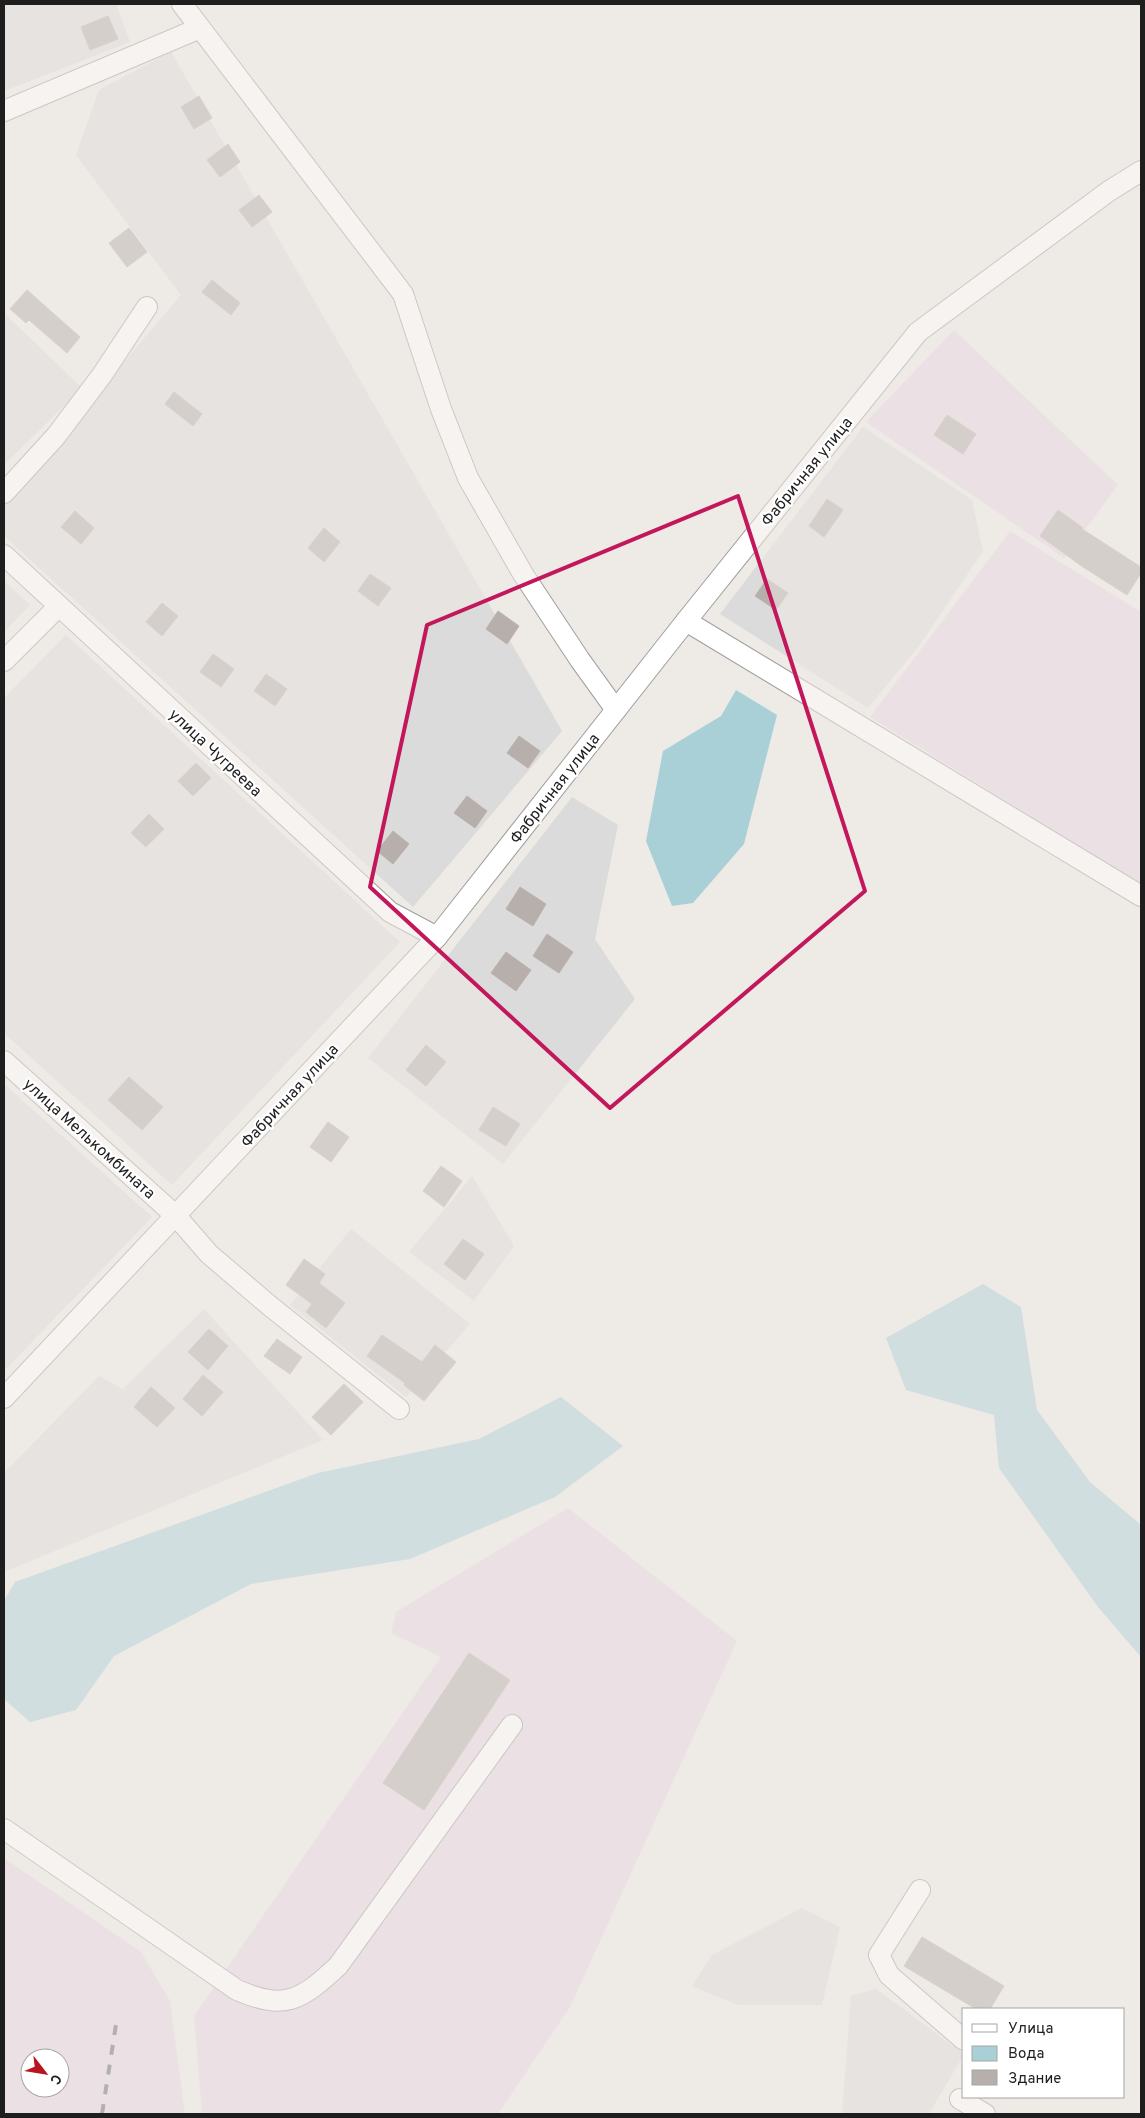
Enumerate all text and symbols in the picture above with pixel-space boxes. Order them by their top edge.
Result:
street label: Фабричная улица [757,414,858,531]
street label: улица Чугреева [164,705,265,802]
street label: Фабричная улица [506,730,605,848]
street label: Фабричная улица [237,1040,344,1152]
street label: улица Мелькомбината [18,1075,159,1204]
legend [962,2008,1125,2098]
text: Улица [1008,2020,1053,2039]
text: Вода [1008,2045,1044,2064]
north arrow [20,2048,70,2098]
text: Здание [1008,2070,1061,2089]
text: С [45,2071,64,2087]

